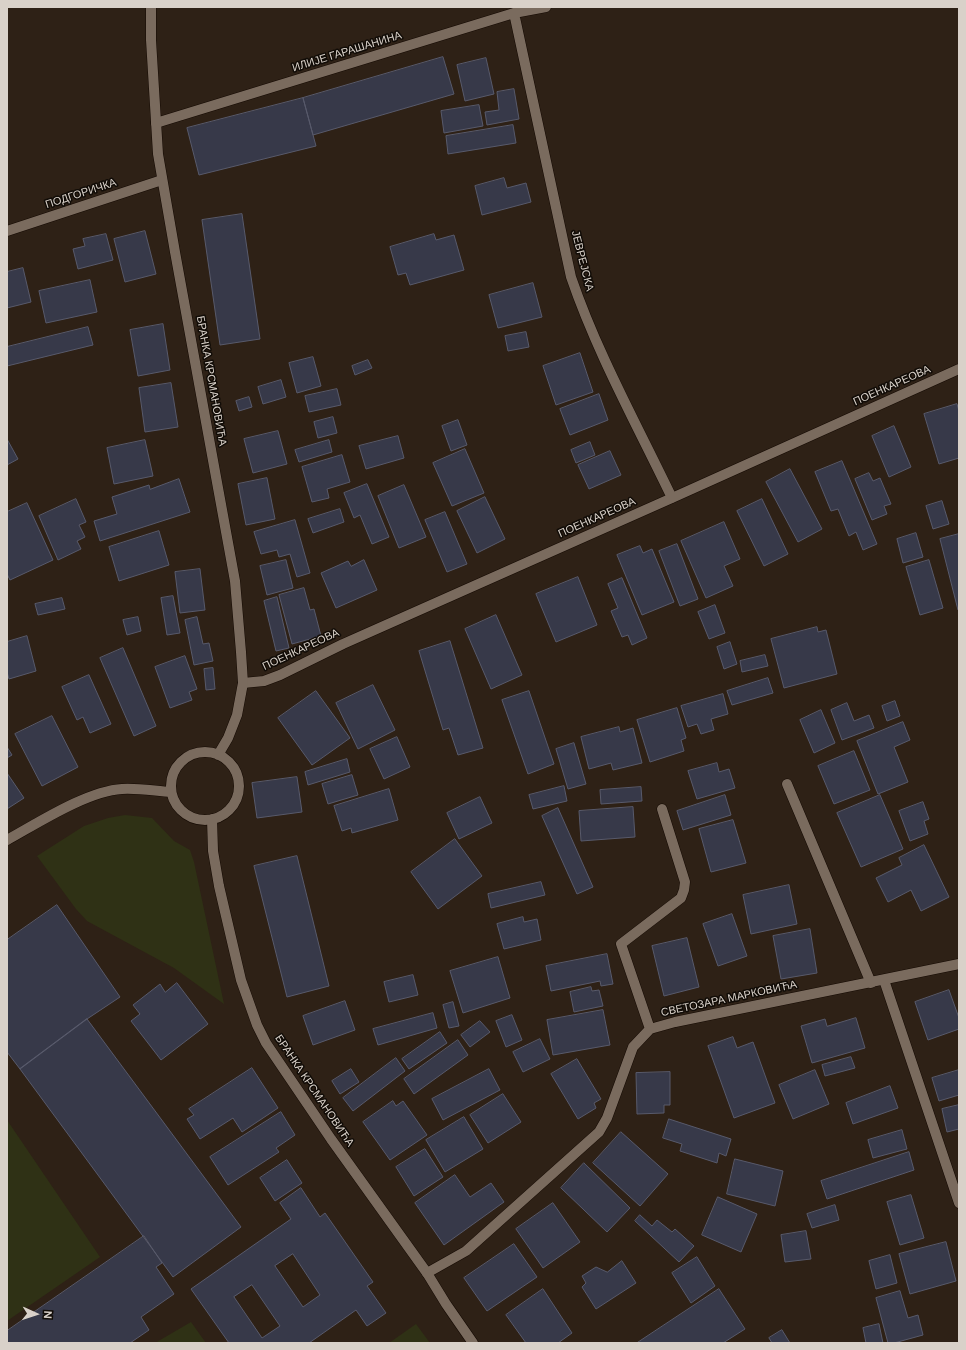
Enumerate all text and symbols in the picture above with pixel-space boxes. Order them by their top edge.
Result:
street label: ИЛИЈЕ ГАРАШАНИНА [291,29,403,75]
street label: ПОДГОРИЧКА [44,176,118,212]
street label: ЈЕВРЕЈСКА [568,229,596,293]
street label: БРАНКА КРСМАНОВИЋА [193,315,229,447]
street label: ПОЕНКАРЕОВА [851,363,933,409]
street label: ПОЕНКАРЕОВА [556,495,638,541]
street label: ПОЕНКАРЕОВА [261,626,341,674]
street label: СВЕТОЗАРА МАРКОВИЋА [660,978,798,1020]
street label: БРАНКА КРСМАНОВИЋА [272,1033,356,1149]
north arrow [16,1294,56,1334]
text: N [41,1310,55,1319]

